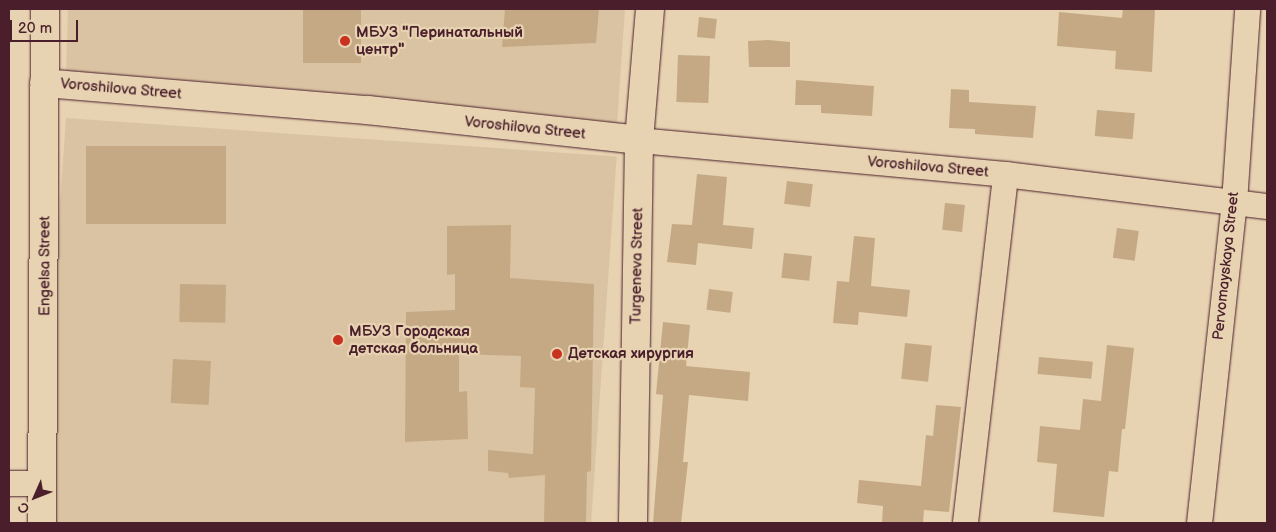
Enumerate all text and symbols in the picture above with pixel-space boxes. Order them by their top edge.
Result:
scale bar [12,10,80,42]
text: 20 m [18,19,52,38]
place label: МБУЗ "Перинатальный центр" [356,23,523,58]
marker: МБУЗ "Перинатальный центр" [338,34,352,48]
street label: Voroshilova Street [59,75,183,103]
street label: Voroshilova Street [463,113,587,143]
street label: Voroshilova Street [866,153,990,181]
street label: Pervomayskaya Street [1209,191,1243,341]
street label: Turgeneva Street [627,207,647,325]
street label: Engelsa Street [36,216,54,316]
place label: МБУЗ Городская детская больница [349,322,478,357]
marker: МБУЗ Городская детская больница [331,333,345,347]
place label: Детская хирургия [568,345,694,363]
marker: Детская хирургия [550,347,564,361]
north arrow [10,472,60,522]
text: С [14,498,33,517]

